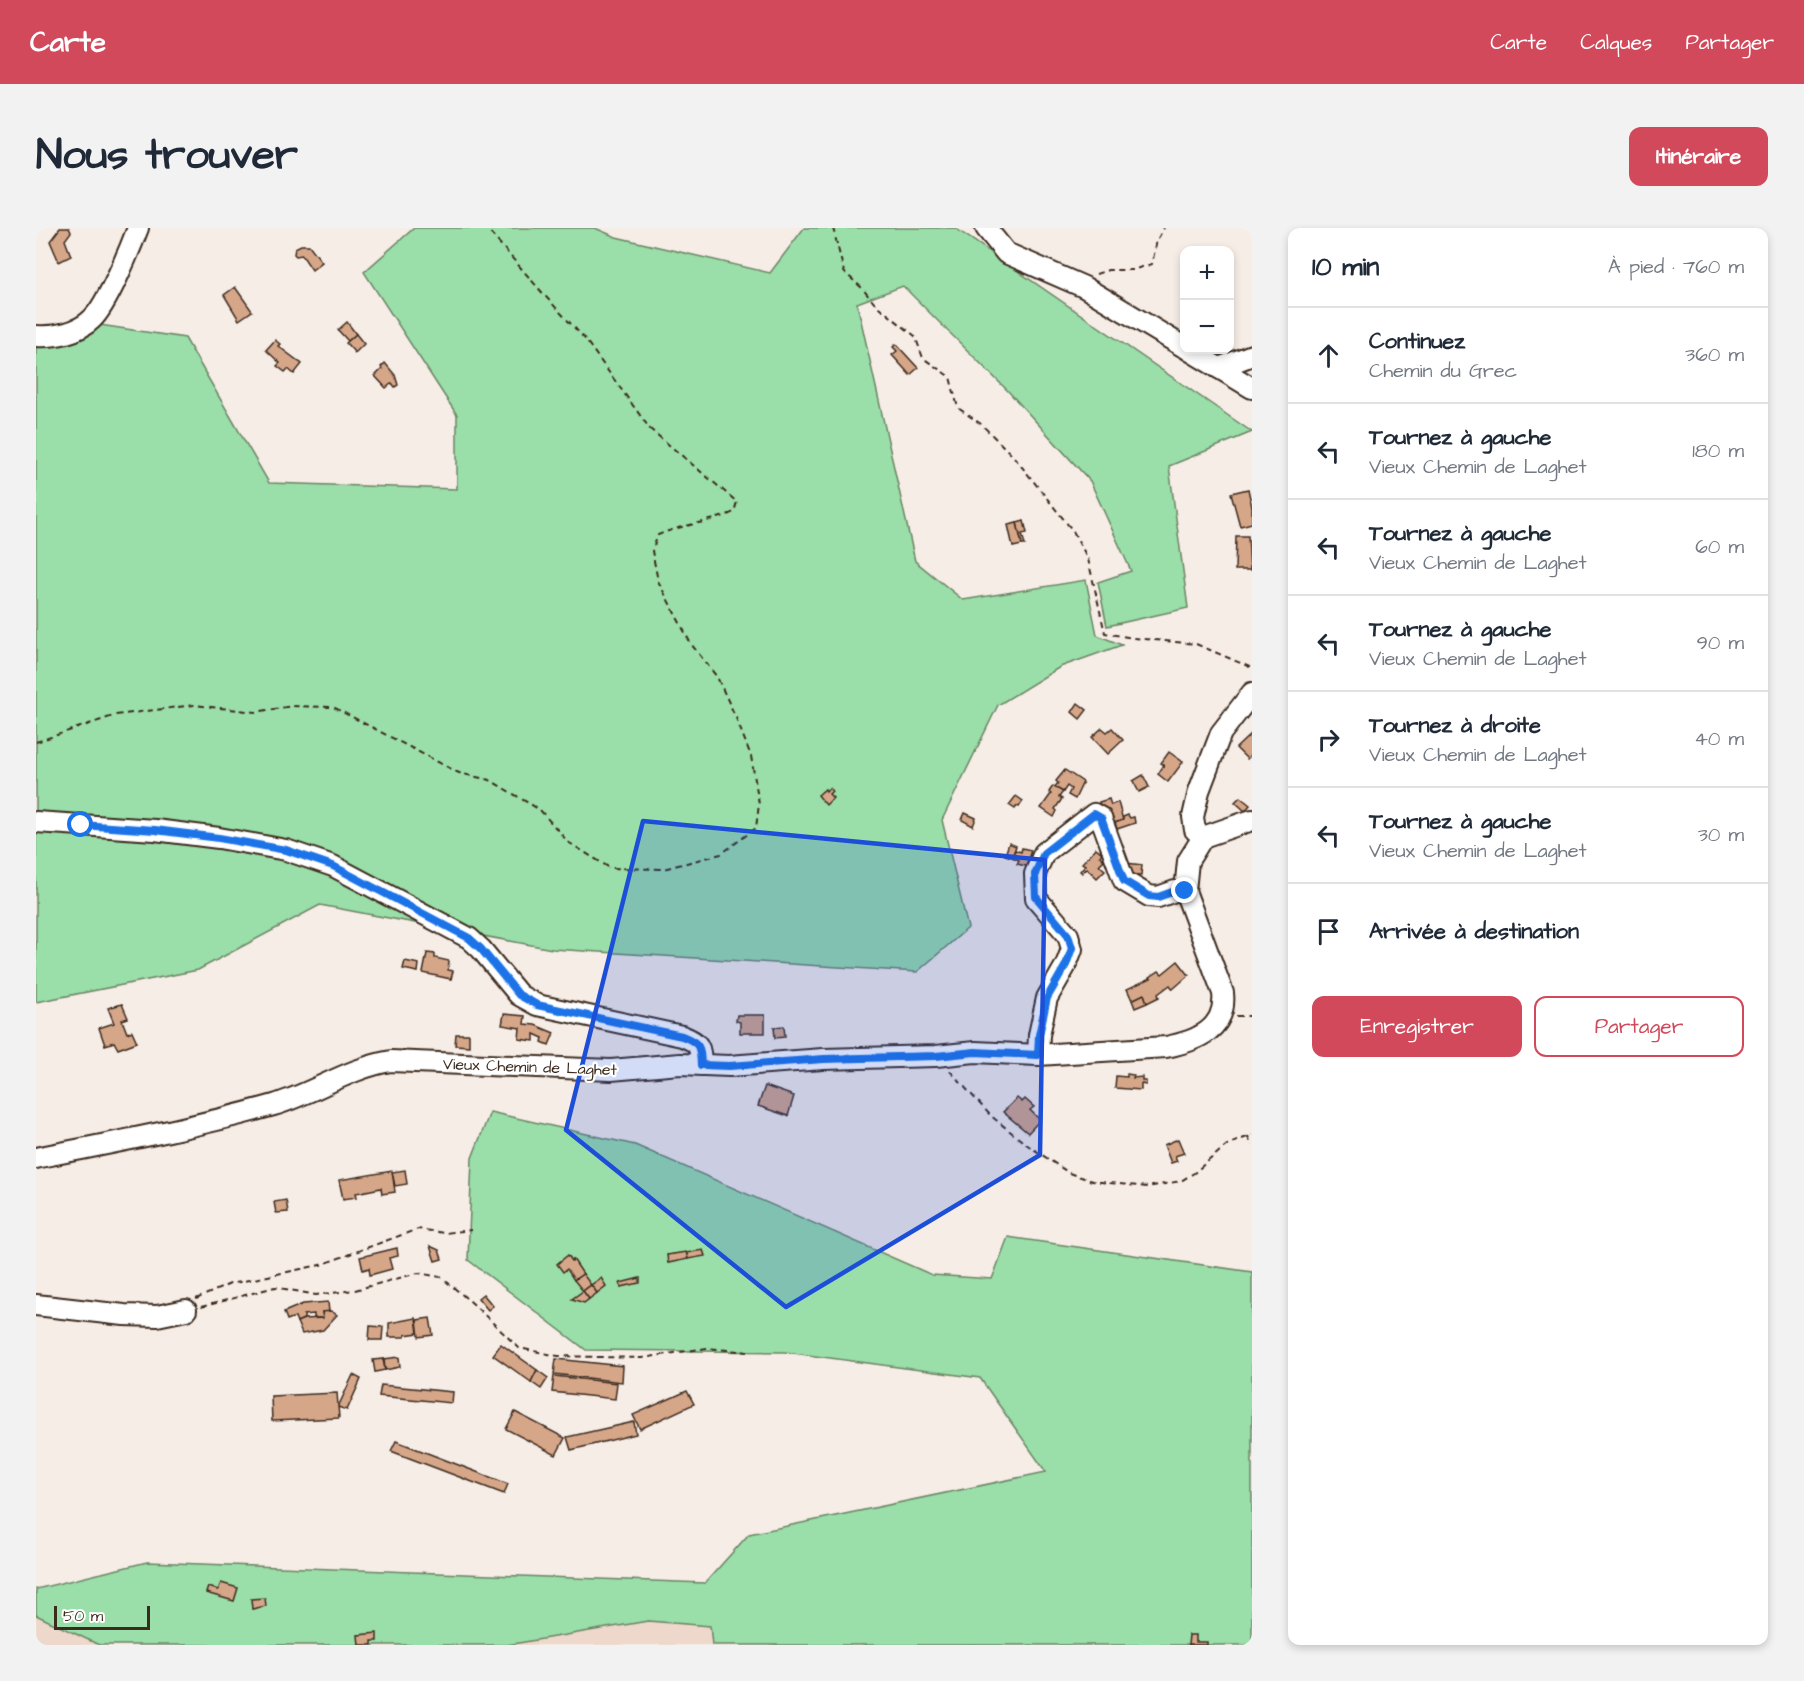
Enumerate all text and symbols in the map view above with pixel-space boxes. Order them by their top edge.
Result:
text: Carte [30,23,106,62]
text: Carte [1490,28,1547,57]
text: Calques [1580,28,1652,57]
text: Partager [1685,28,1774,57]
text: Nous trouver [36,127,298,185]
button: Itinéraire [1629,127,1768,186]
map controls [1180,246,1234,354]
button: + [1180,246,1234,300]
text: 10 min [1312,249,1379,285]
text: À pied · 760 m [1608,253,1744,281]
button: − [1180,300,1234,354]
text: Continuez [1369,326,1465,357]
icon: ahead [1312,339,1345,372]
text: 360 m [1685,341,1744,369]
text: Chemin du Grec [1369,357,1517,385]
text: Tournez à gauche [1369,422,1551,453]
icon: left [1312,435,1345,468]
text: 180 m [1692,437,1744,465]
text: Vieux Chemin de Laghet [1369,453,1587,481]
text: Tournez à gauche [1369,518,1551,549]
icon: left [1312,531,1345,564]
text: 60 m [1695,533,1744,561]
text: Vieux Chemin de Laghet [1369,549,1587,577]
text: Tournez à gauche [1369,614,1551,645]
icon: left [1312,627,1345,660]
text: 90 m [1696,629,1744,657]
text: Vieux Chemin de Laghet [1369,645,1587,673]
text: Tournez à droite [1369,710,1541,741]
icon: right [1312,723,1345,756]
text: 40 m [1694,725,1744,753]
text: Vieux Chemin de Laghet [1369,741,1587,769]
text: Tournez à gauche [1369,806,1551,837]
route start [67,811,93,837]
icon: left [1312,819,1345,852]
text: 30 m [1698,821,1744,849]
text: Vieux Chemin de Laghet [1369,837,1587,865]
route end [1171,877,1197,903]
icon: arrive [1312,915,1345,948]
text: Arrivée à destination [1369,916,1579,947]
button: Enregistrer [1312,996,1522,1057]
button: Partager [1534,996,1744,1057]
street label: Vieux Chemin de Laghet [443,1053,618,1082]
scale bar [54,1603,150,1630]
text: 50 m [63,1605,103,1627]

